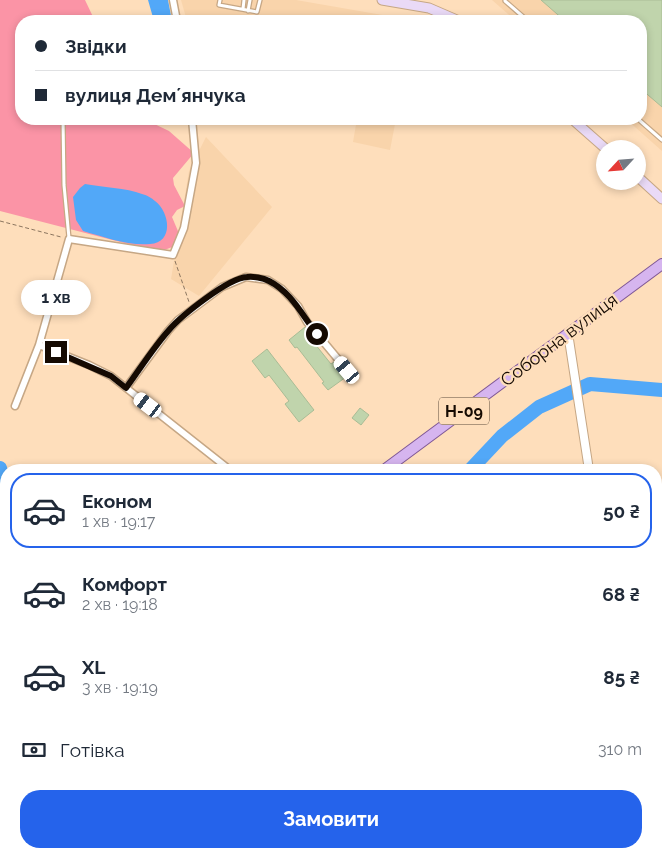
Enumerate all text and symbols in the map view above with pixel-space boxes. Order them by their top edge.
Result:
text: Звідки [65,35,127,57]
text: вулиця Демʼянчука [65,84,246,106]
north arrow [596,140,646,190]
map controls [596,140,646,190]
callout: 1 хв [21,280,91,314]
text: 1 хв [41,288,71,307]
street label: Соборна вулиця [496,289,621,390]
route start [306,323,328,345]
route end [45,341,67,363]
car [331,354,362,386]
car [131,390,164,420]
road number: Н-09 [439,398,489,424]
icon: car [22,488,67,533]
text: Економ [82,490,152,512]
text: 50 ₴ [603,500,640,522]
text: 1 хв · 19:17 [82,512,155,531]
icon: car [22,571,67,616]
text: Комфорт [82,573,167,595]
text: 68 ₴ [602,583,640,605]
text: 2 хв · 19:18 [82,595,158,614]
icon: car [22,654,67,699]
text: XL [82,656,105,678]
text: 85 ₴ [603,666,640,688]
text: 3 хв · 19:19 [82,678,158,697]
icon: cash [20,736,48,764]
text: Готівка [60,739,125,761]
text: 310 m [598,740,642,759]
button: Замовити [20,790,642,848]

